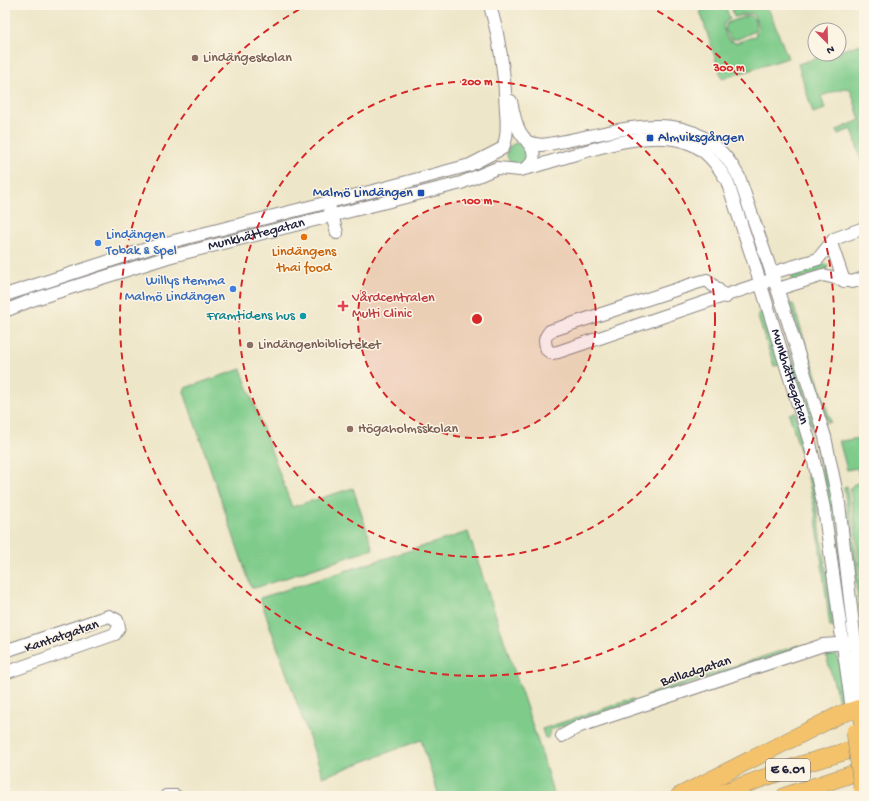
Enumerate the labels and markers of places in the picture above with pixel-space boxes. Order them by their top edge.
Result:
place label: Lindängeskolan [203,50,292,67]
marker: Lindängeskolan [190,53,200,63]
place label: Almviksgången [658,130,744,147]
marker: Almviksgången [645,133,655,143]
place label: Malmö Lindängen [313,185,413,202]
marker: Malmö Lindängen [416,188,426,198]
place label: Lindängen Tobak & Spel [105,227,177,260]
marker: Lindängens thai food [299,232,309,242]
marker: Lindängen Tobak & Spel [93,238,103,248]
place label: Lindängens thai food [272,244,337,277]
place label: Willys Hemma Malmö Lindängen [125,273,226,306]
marker: Willys Hemma Malmö Lindängen [228,284,238,294]
place label: Vårdcentralen Multi Clinic [351,290,435,323]
marker: Vårdcentralen Multi Clinic [337,300,349,312]
place label: Framtidens hus [206,308,296,325]
marker: Framtidens hus [298,311,308,321]
centre of rings [470,312,484,326]
place label: Lindängenbiblioteket [258,337,382,354]
marker: Lindängenbiblioteket [245,340,255,350]
place label: Högaholmsskolan [358,421,458,438]
marker: Högaholmsskolan [345,424,355,434]

